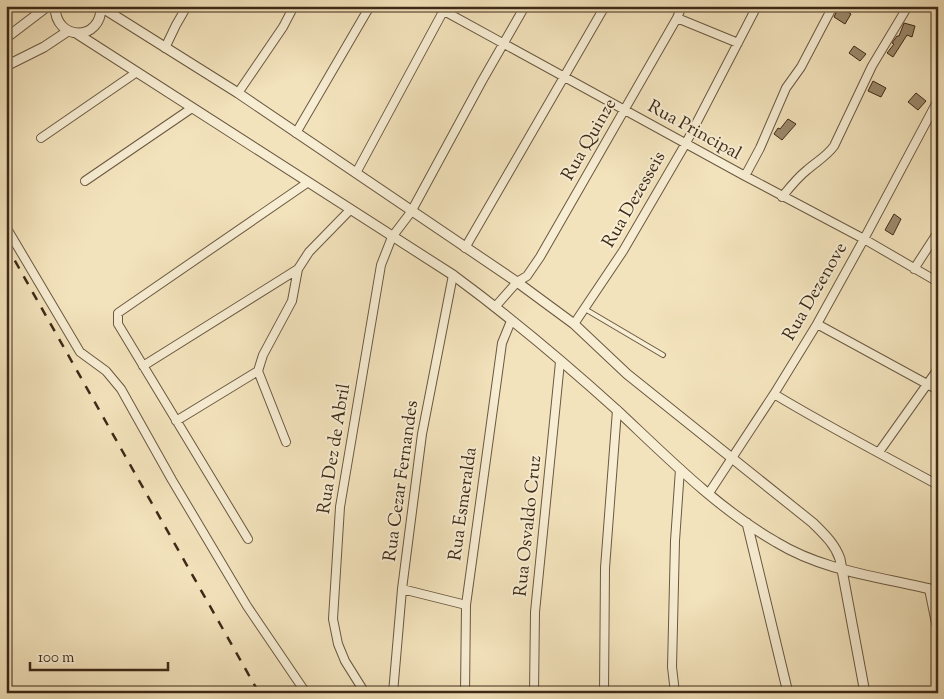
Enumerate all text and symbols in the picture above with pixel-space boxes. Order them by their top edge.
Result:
street label: Rua Quinze [556,94,624,186]
street label: Rua Principal [642,95,746,167]
street label: Rua Dezesseis [597,147,673,253]
street label: Rua Dezenove [777,238,855,346]
street label: Rua Dez de Abril [312,382,358,516]
street label: Rua Cezar Fernandes [378,399,426,563]
street label: Rua Esmeralda [443,446,485,562]
street label: Rua Osvaldo Cruz [509,454,549,598]
scale bar [30,639,168,671]
text: 100 m [38,648,75,669]

